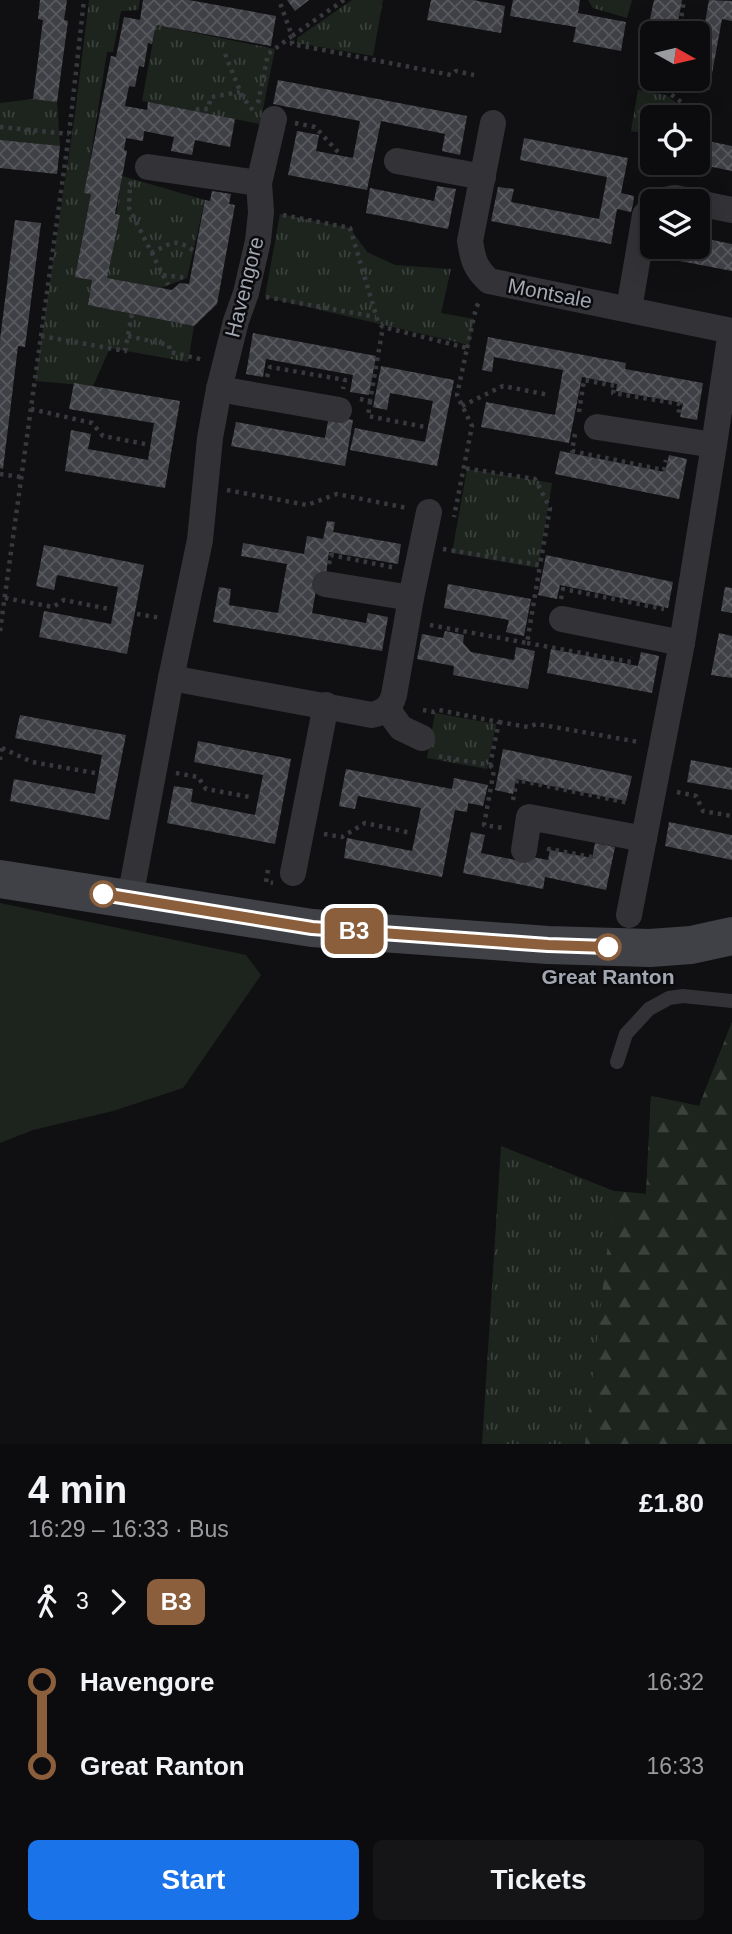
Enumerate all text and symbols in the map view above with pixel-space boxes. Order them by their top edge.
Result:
north arrow [640,21,710,91]
map controls [640,21,710,259]
button: locate [640,105,710,175]
button: layers [640,189,710,259]
street label: Havengore [220,234,268,340]
street label: Montsale [506,274,594,312]
unlabelled marker [90,881,116,907]
line badge: B3 [322,908,386,954]
text: B3 [339,917,369,944]
marker: Great Ranton [595,934,621,960]
place label: Great Ranton [541,965,675,988]
text: 4 min [28,1469,127,1511]
text: £1.80 [639,1488,704,1518]
text: 16:29 – 16:33 · Bus [28,1516,229,1542]
icon: walk [28,1583,66,1621]
icon: forward [99,1583,137,1621]
text: 3 [76,1588,89,1614]
text: B3 [161,1588,191,1615]
text: Havengore [80,1667,214,1697]
text: 16:32 [646,1669,704,1695]
text: Great Ranton [80,1751,245,1781]
text: 16:33 [646,1753,704,1779]
button: Start [28,1840,359,1920]
button: Tickets [373,1840,704,1920]

